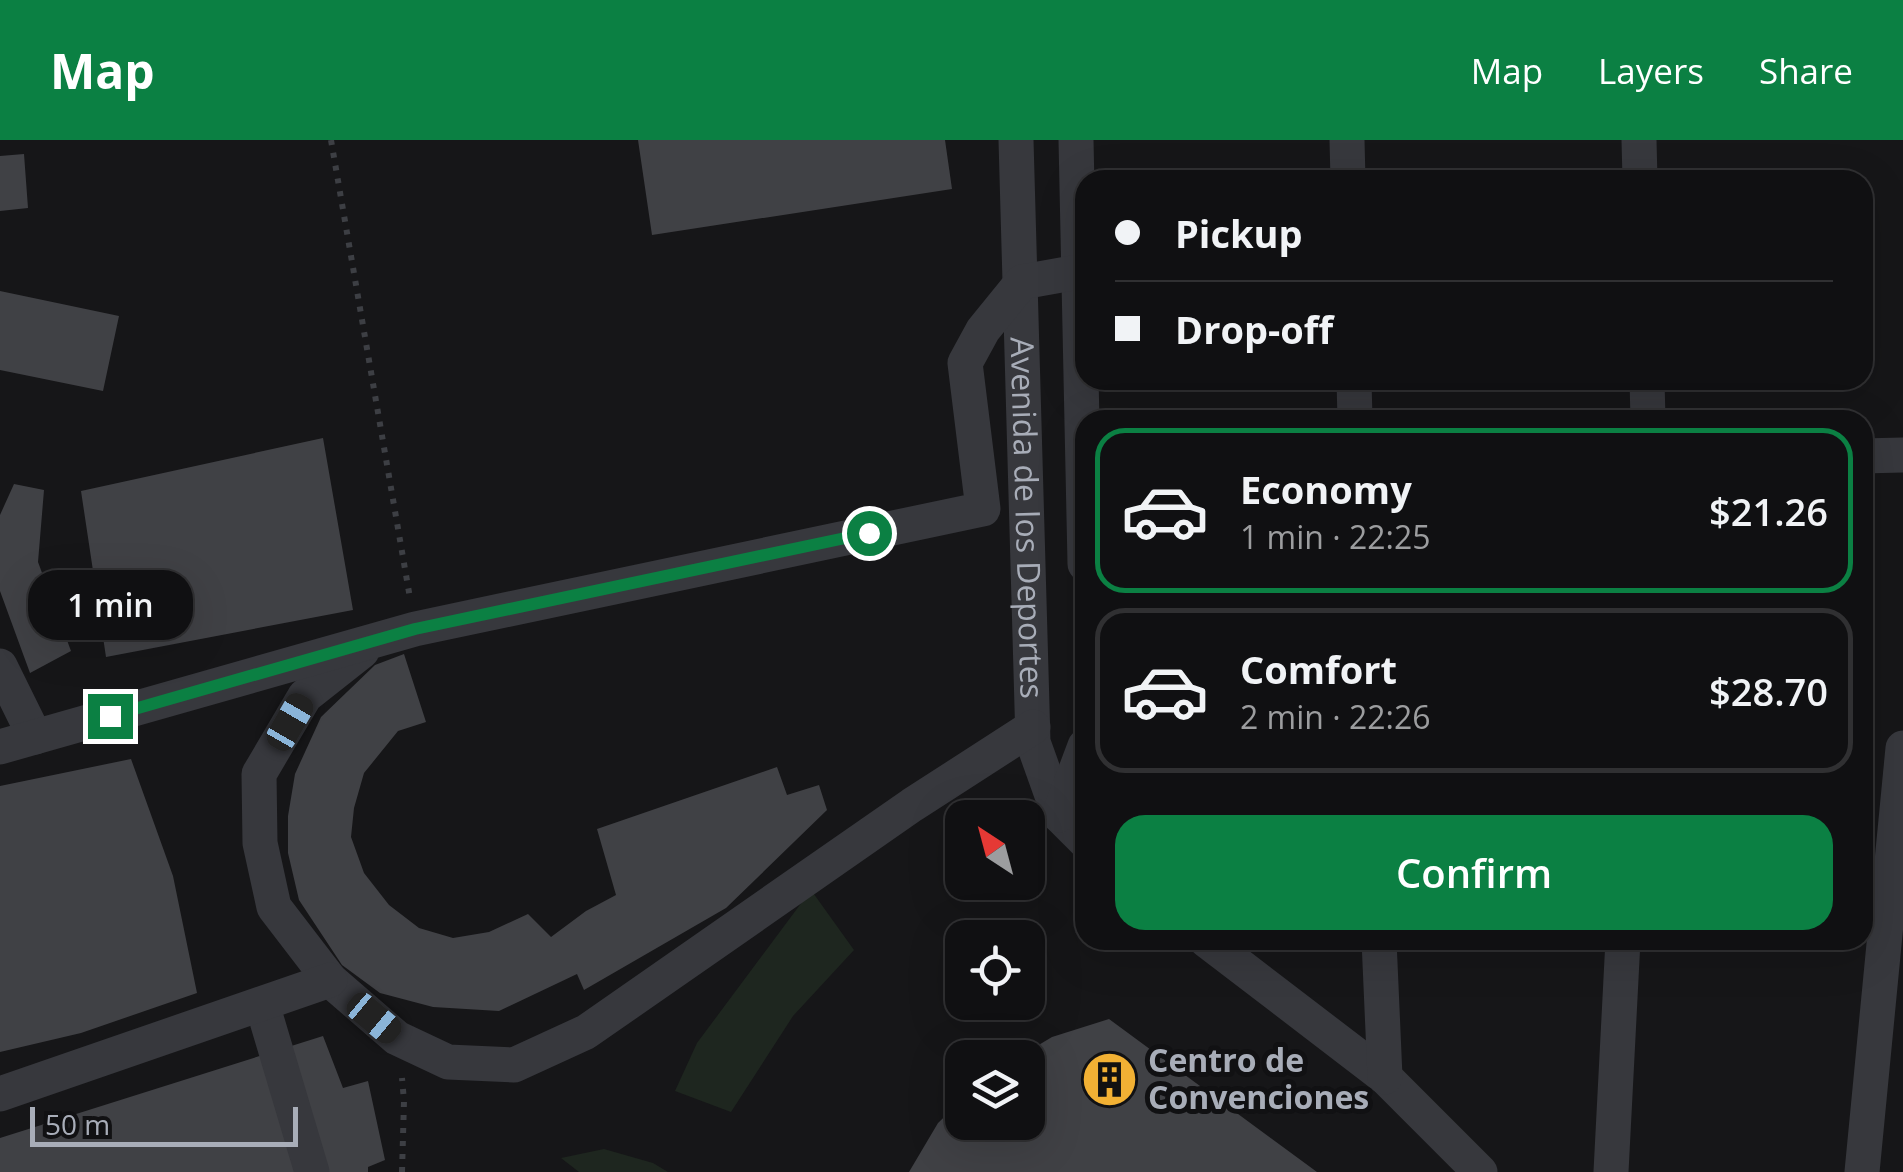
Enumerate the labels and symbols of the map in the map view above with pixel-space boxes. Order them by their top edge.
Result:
street label: Avenida de los Deportes [1002,336,1055,699]
route start [847,511,892,556]
callout: 1 min [28,571,192,641]
car [262,689,318,755]
route end [88,694,133,739]
north arrow [945,800,1045,900]
car [341,987,407,1049]
place label: Centro de Convenciones [1148,1038,1369,1118]
building icon: Centro de Convenciones [1079,1049,1139,1109]
scale bar [30,1102,298,1146]

